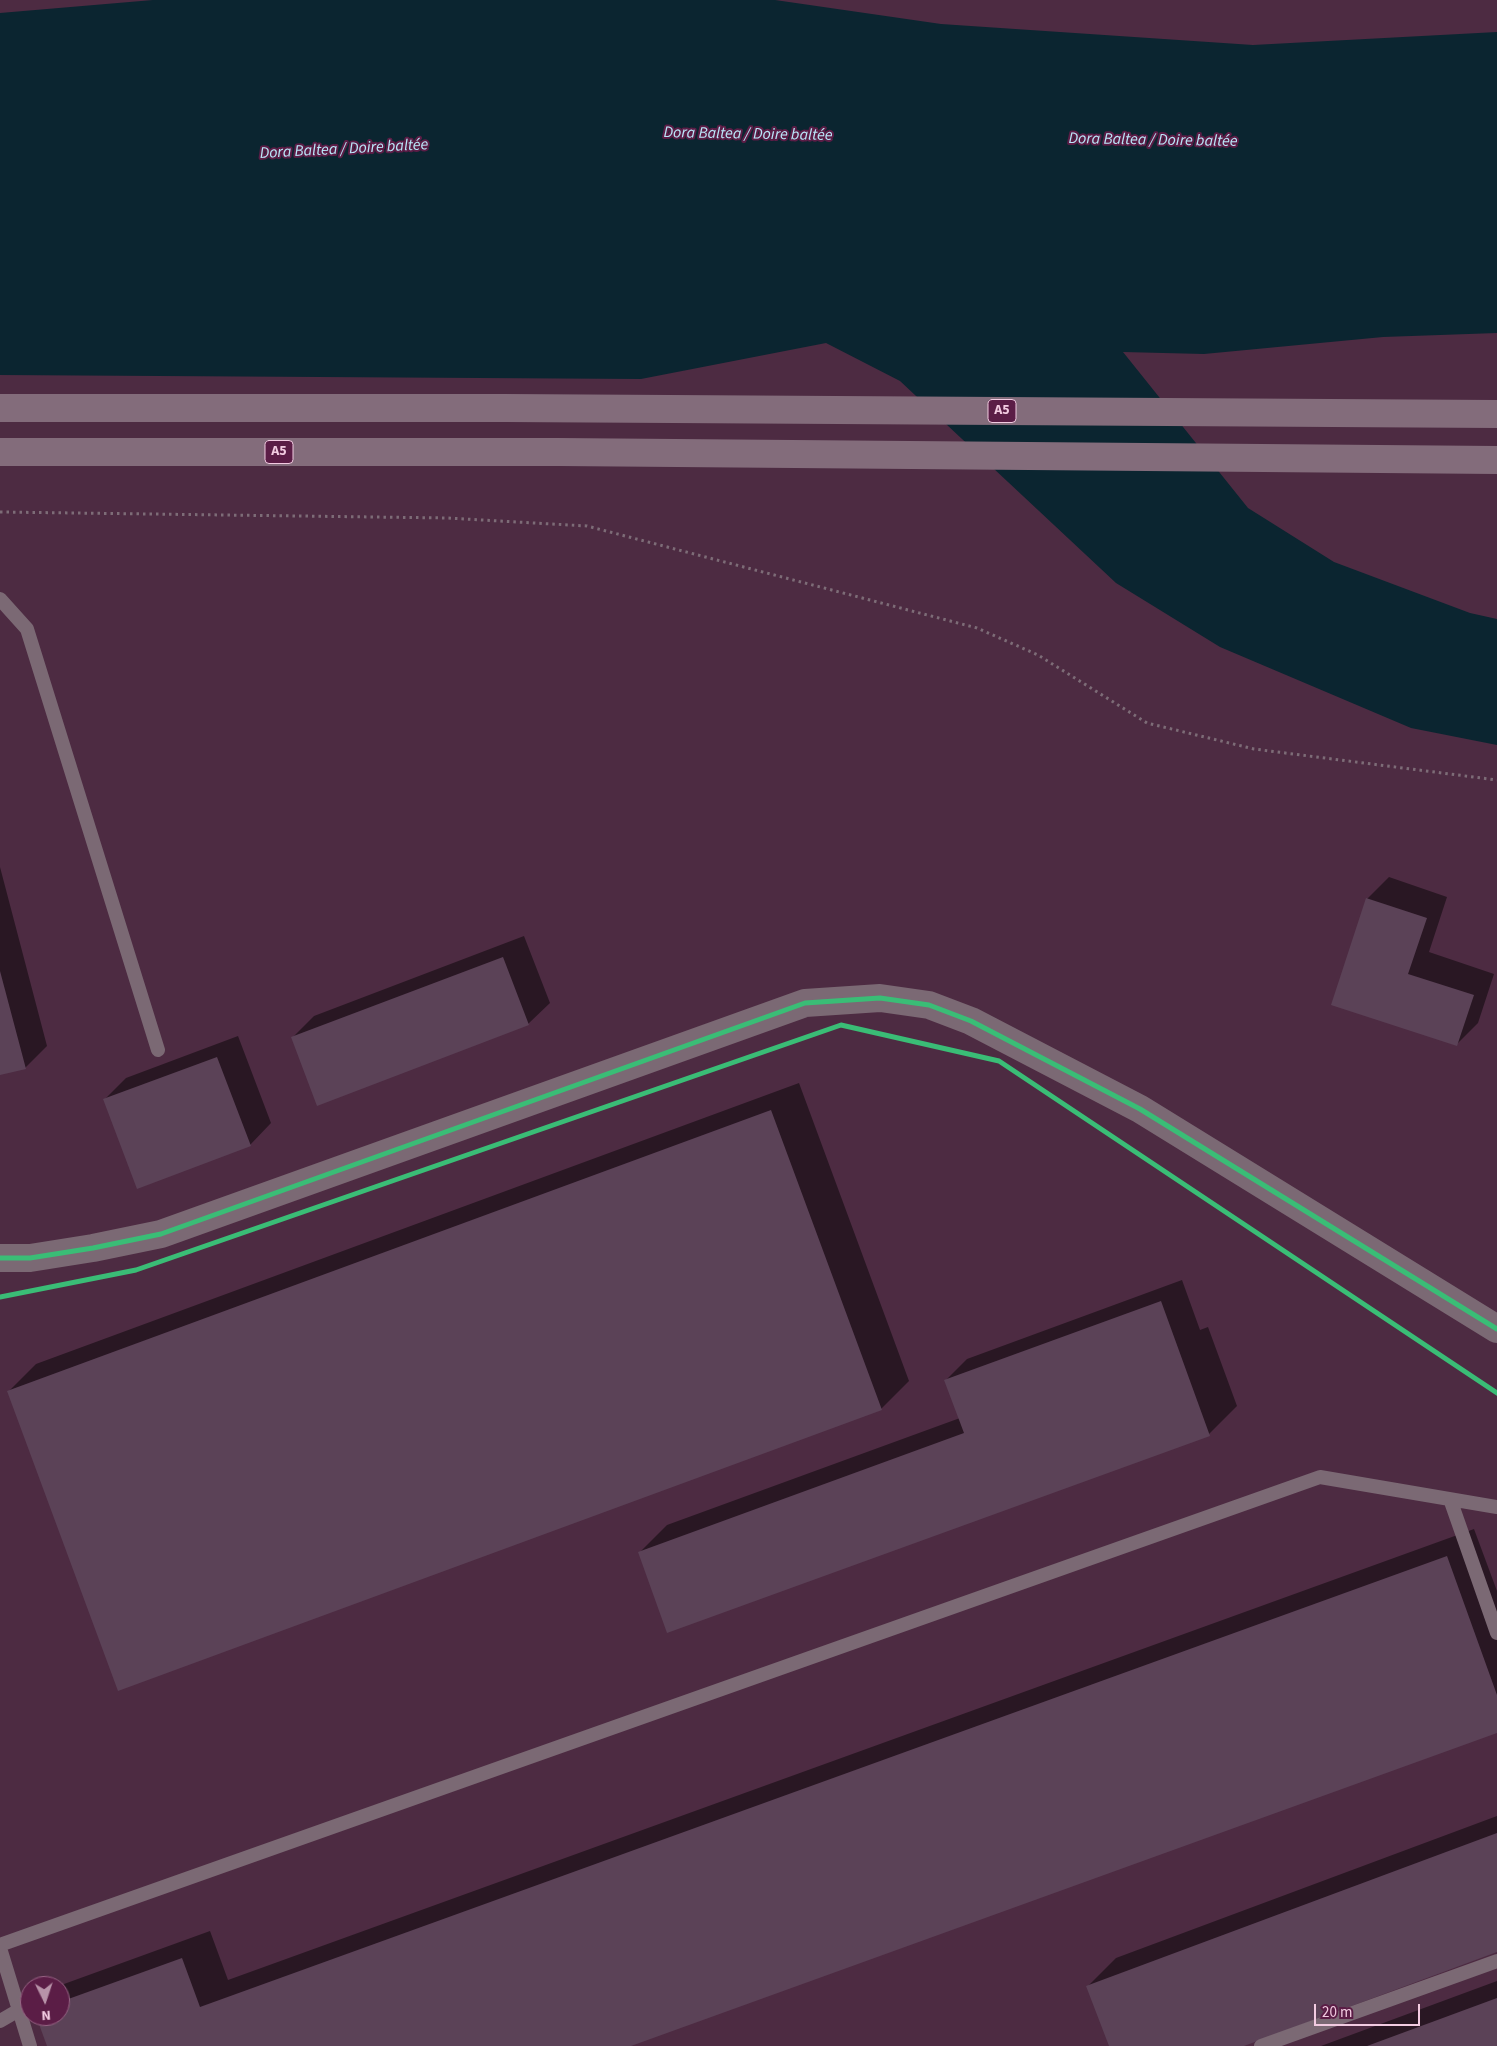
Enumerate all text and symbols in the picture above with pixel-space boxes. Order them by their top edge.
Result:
water label: Dora Baltea / Doire baltée [663,124,833,146]
water label: Dora Baltea / Doire baltée [1068,130,1238,152]
water label: Dora Baltea / Doire baltée [259,136,429,164]
road number: A5 [988,400,1016,422]
road number: A5 [265,441,293,464]
north arrow [20,1976,70,2026]
scale bar [1317,1994,1423,2026]
text: 20 m [1322,2002,1352,2023]
text: N [41,2005,51,2025]

